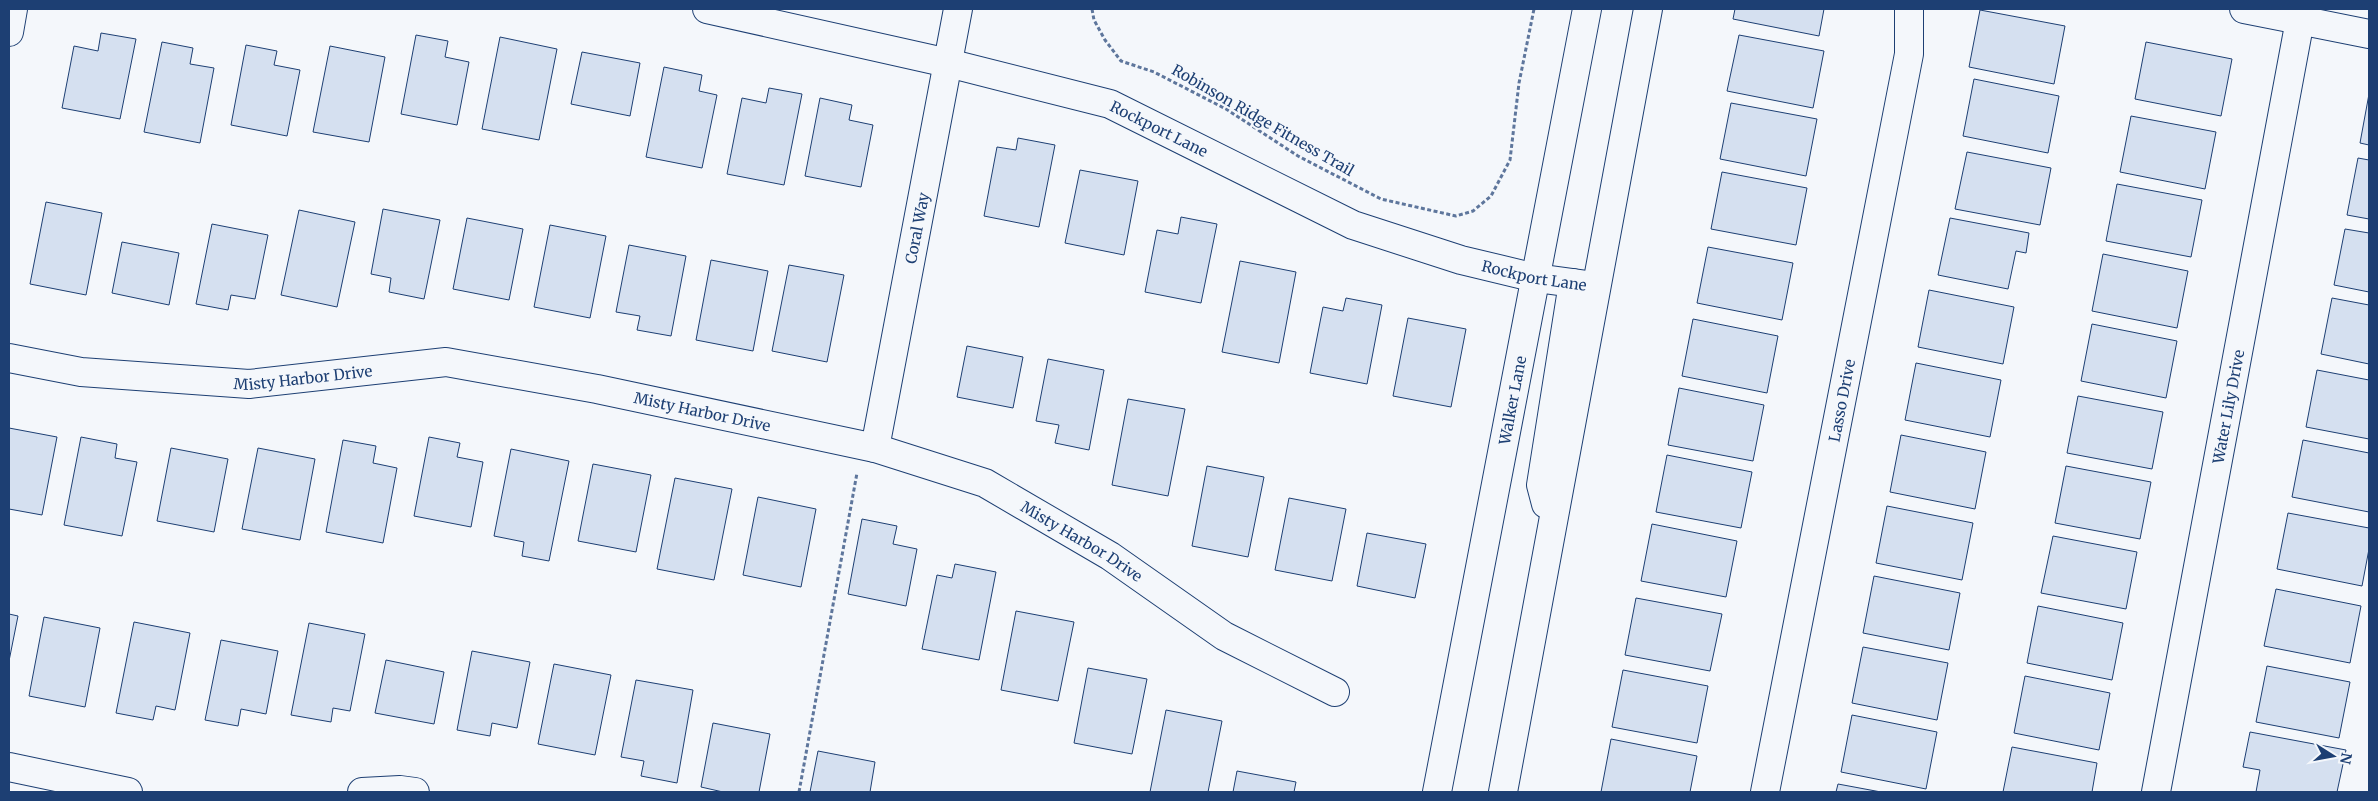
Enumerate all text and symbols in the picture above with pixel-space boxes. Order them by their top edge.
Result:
street label: Robinson Ridge Fitness Trail [1168,60,1358,180]
street label: Rockport Lane [1107,96,1211,161]
street label: Coral Way [901,190,933,265]
street label: Rockport Lane [1480,256,1588,294]
street label: Water Lily Drive [2208,348,2248,466]
street label: Walker Lane [1494,354,1530,447]
street label: Lasso Drive [1824,357,1859,443]
street label: Misty Harbor Drive [233,361,373,393]
street label: Misty Harbor Drive [632,388,772,435]
street label: Misty Harbor Drive [1018,497,1147,586]
north arrow [2308,731,2358,781]
text: N [2336,751,2356,766]

